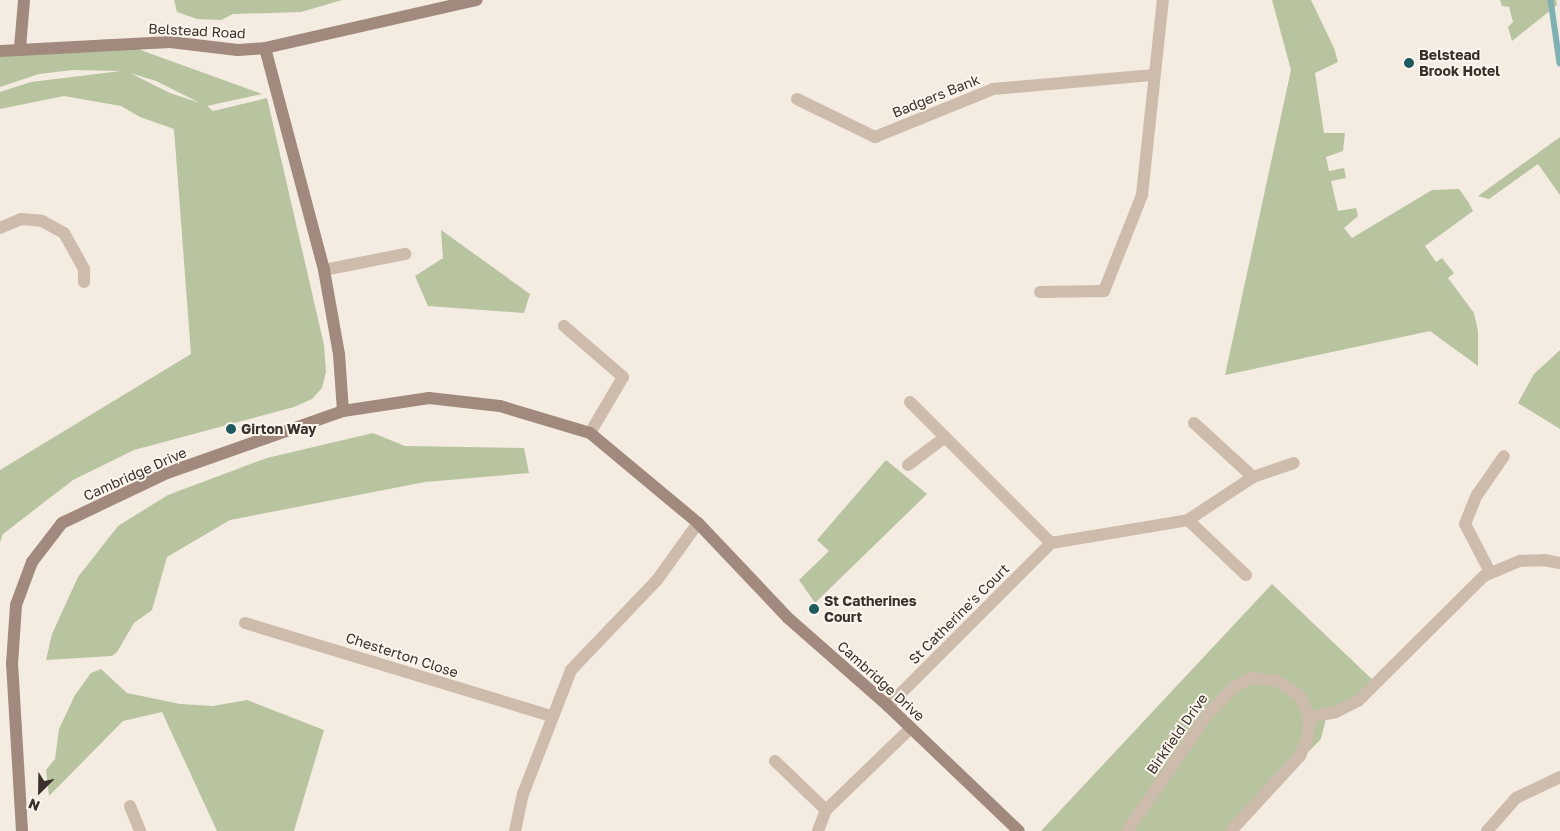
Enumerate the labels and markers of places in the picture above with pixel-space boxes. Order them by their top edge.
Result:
place label: Belstead Brook Hotel [1419,47,1500,80]
marker: Belstead Brook Hotel [1403,57,1415,69]
place label: Girton Way [241,421,316,437]
marker: Girton Way [225,423,237,435]
place label: St Catherines Court [824,593,917,626]
marker: St Catherines Court [808,603,820,615]

